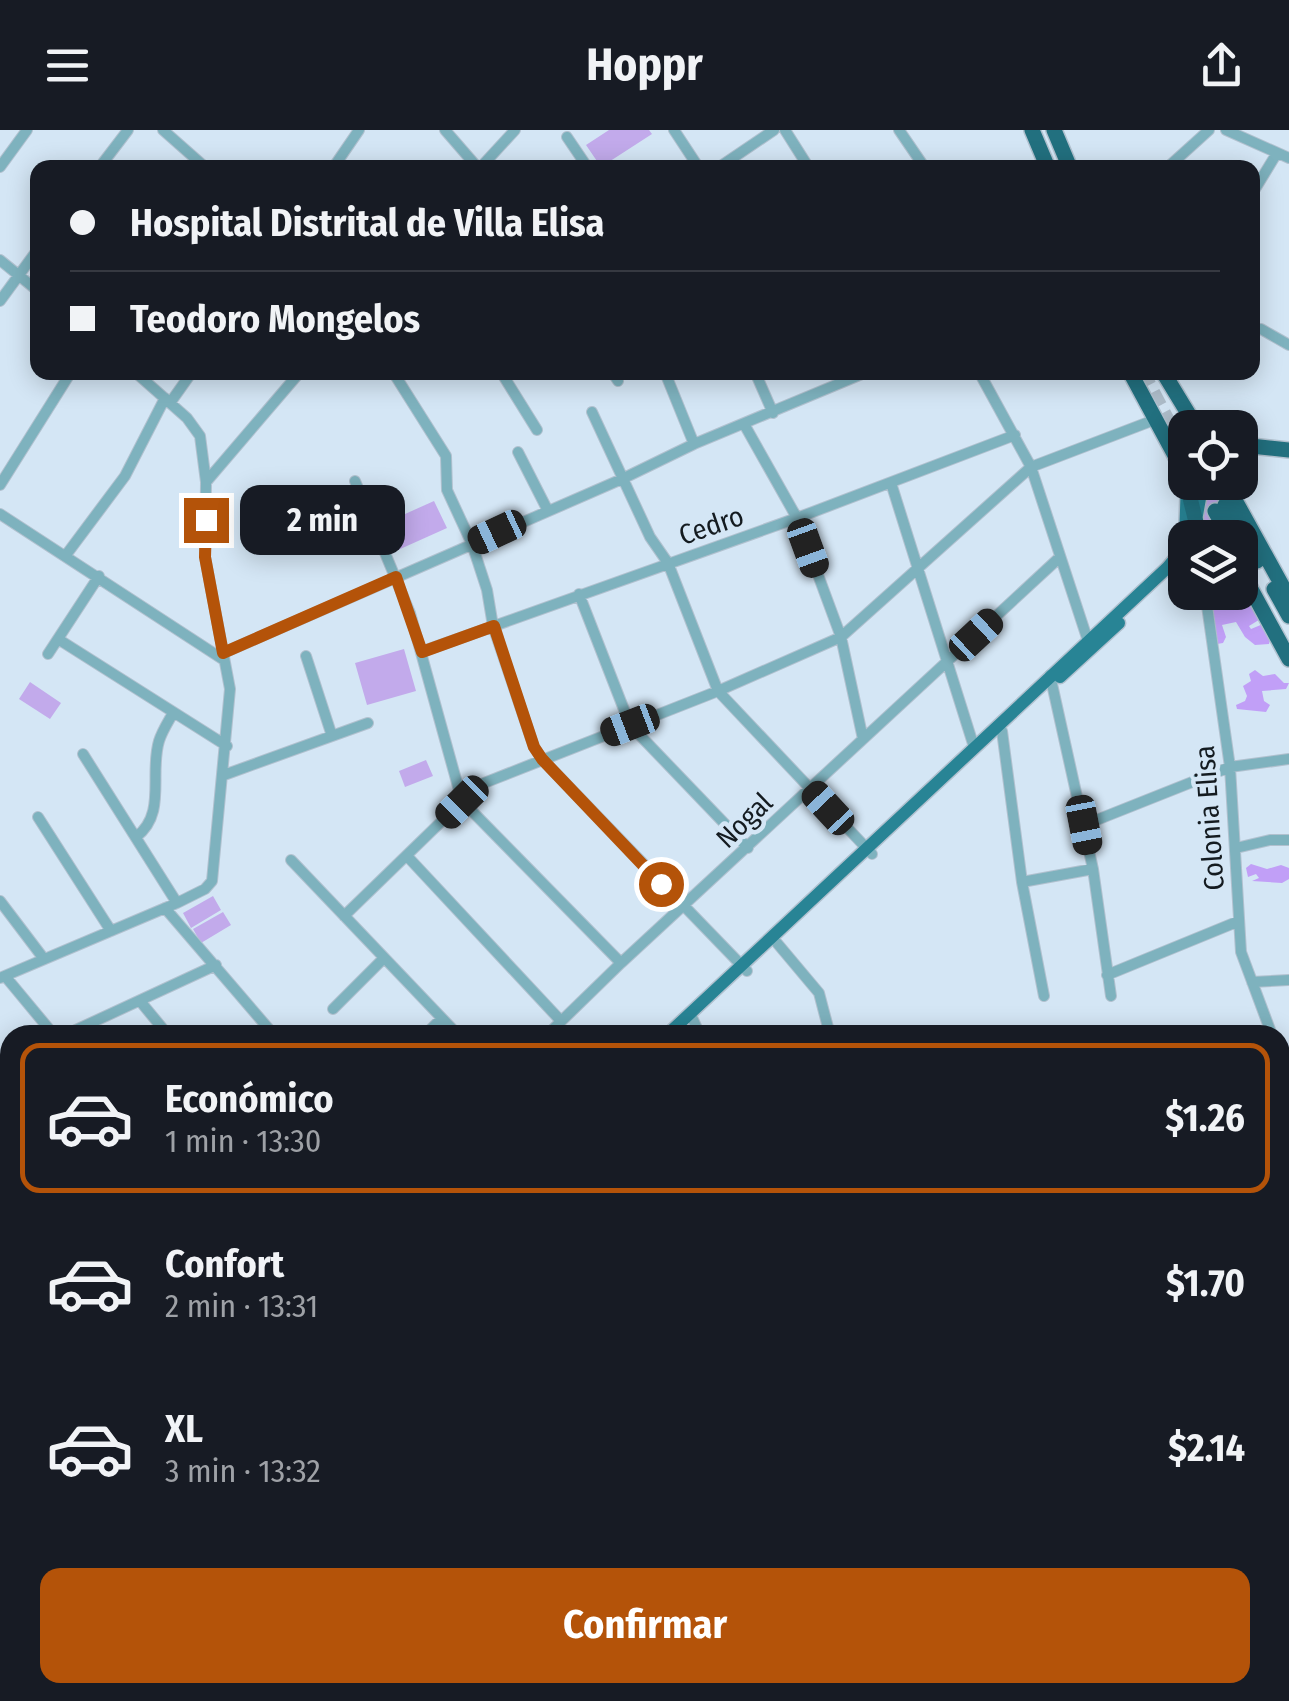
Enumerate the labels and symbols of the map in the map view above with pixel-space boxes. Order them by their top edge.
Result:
callout: 2 min [241,485,406,555]
route end [184,498,229,543]
street label: Cedro [674,499,748,552]
car [463,506,531,558]
car [784,515,832,581]
car [944,604,1008,666]
car [597,700,663,750]
street label: Colonia Elisa [1188,744,1231,892]
car [430,770,494,834]
car [797,776,859,840]
street label: Nogal [709,786,779,855]
car [1064,793,1104,857]
route start [639,862,684,907]

